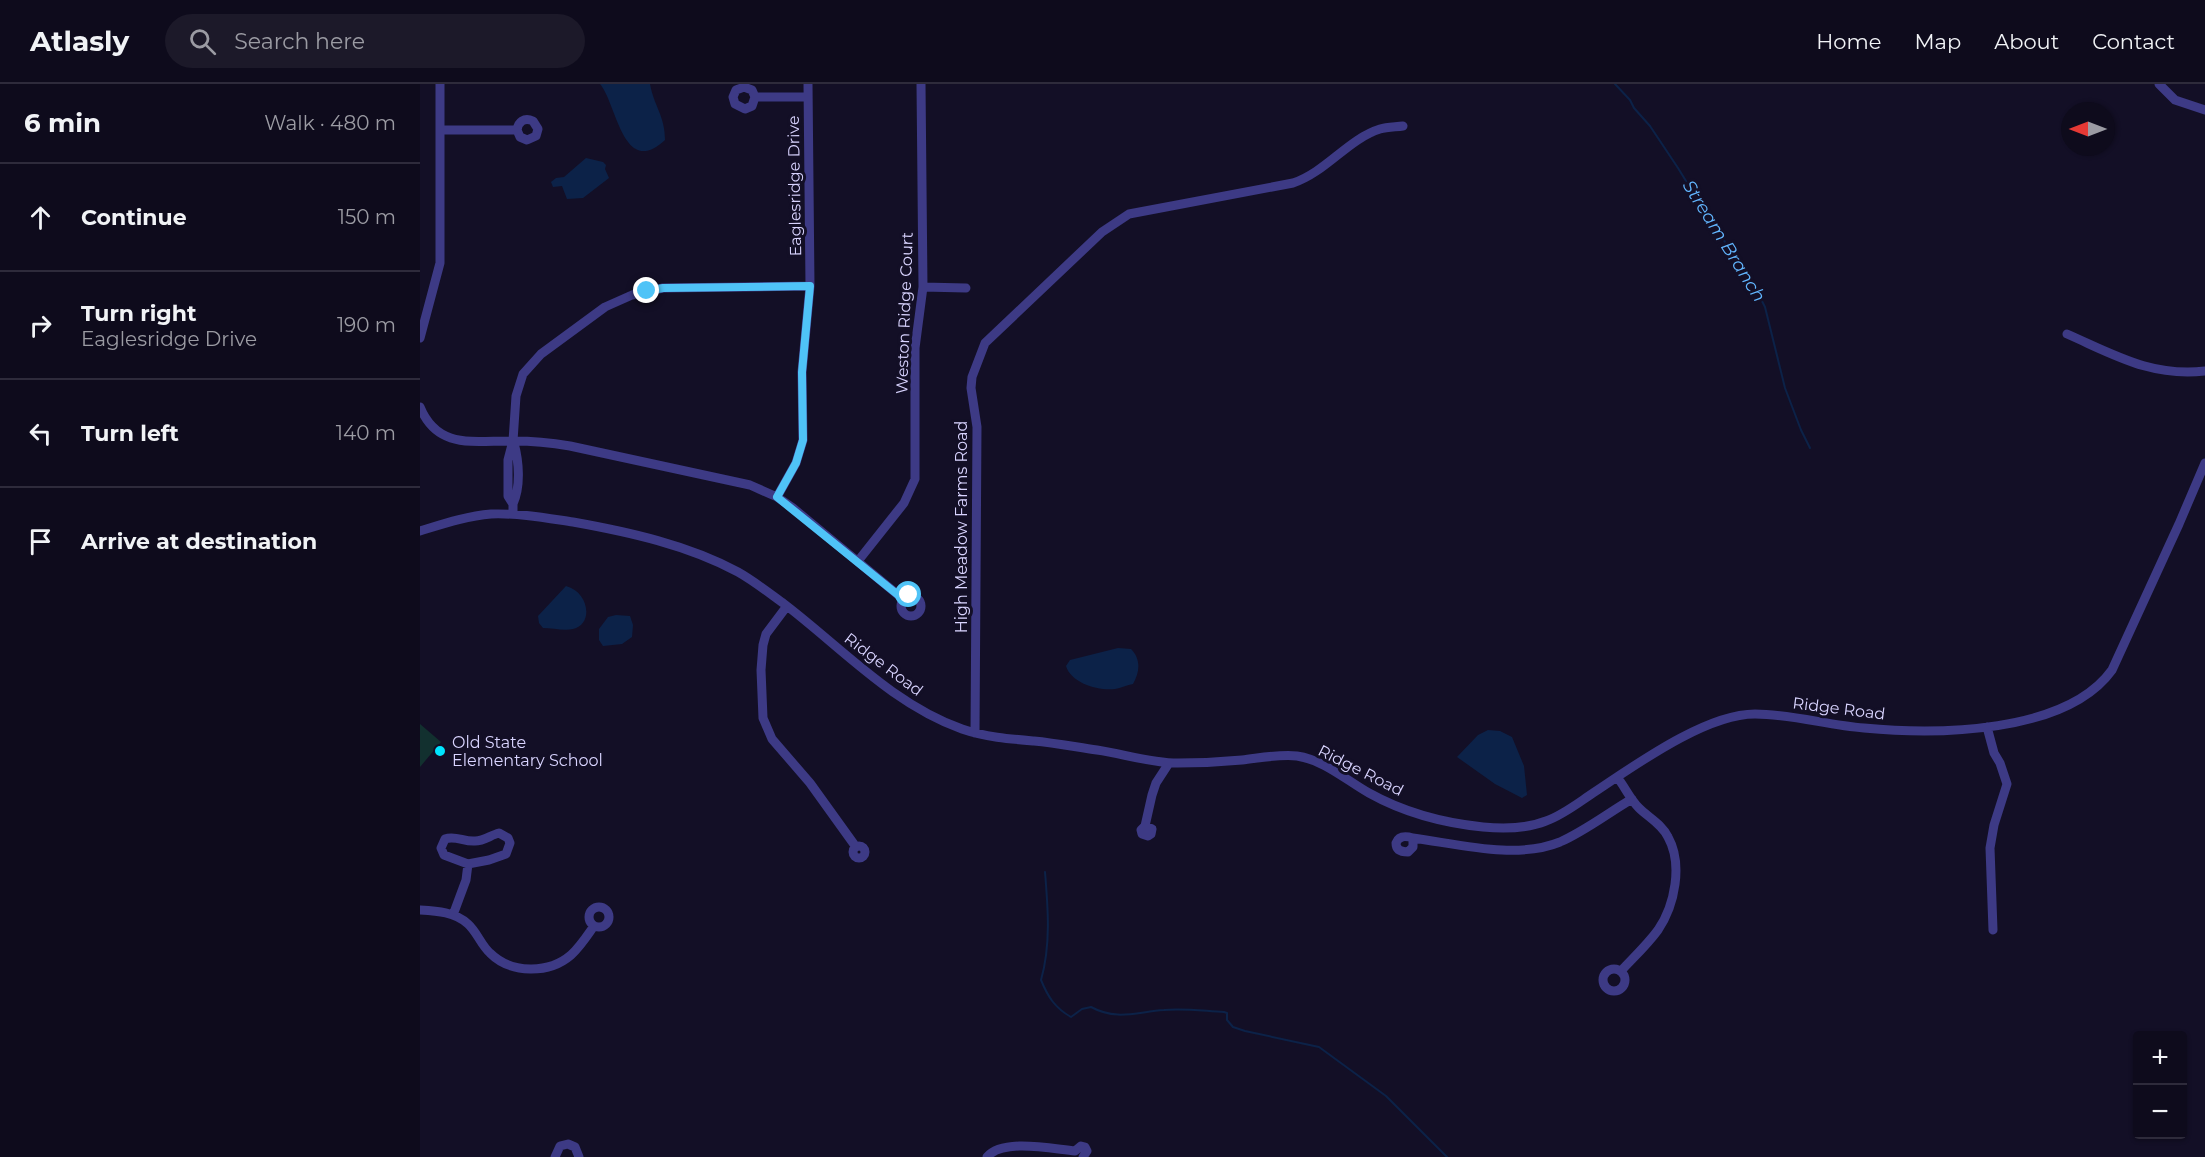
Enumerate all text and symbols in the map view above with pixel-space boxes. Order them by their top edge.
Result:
search box [165,14,585,68]
text: Atlasly [30,24,129,58]
icon: search [186,25,219,58]
text: Search here [234,28,365,55]
text: Home [1816,29,1881,54]
text: Map [1914,29,1961,54]
text: About [1994,29,2059,54]
text: Contact [2092,29,2175,54]
north arrow [2061,102,2115,156]
text: 6 min [24,107,101,139]
text: Walk · 480 m [264,111,396,135]
street label: Eaglesridge Drive [784,115,805,257]
water label: Stream Branch [1678,176,1770,306]
icon: ahead [24,201,57,234]
text: Continue [81,204,187,231]
text: 150 m [338,205,396,229]
street label: Weston Ridge Court [892,231,917,394]
route end [633,277,659,303]
text: Turn right [81,300,196,327]
icon: right [24,309,57,342]
text: 190 m [337,313,396,337]
text: Eaglesridge Drive [81,327,257,351]
icon: left [24,417,57,450]
text: Turn left [81,420,179,447]
text: 140 m [336,421,396,445]
street label: High Meadow Farms Road [952,421,971,633]
icon: arrive [24,525,57,558]
text: Arrive at destination [81,528,317,555]
route start [895,581,921,607]
street label: Ridge Road [841,629,927,700]
street label: Ridge Road [1791,693,1886,724]
place label: Old State Elementary School [452,733,603,770]
street label: Ridge Road [1315,741,1407,800]
marker: Old State Elementary School [433,744,447,758]
map controls [2133,1031,2187,1139]
button: + [2133,1031,2187,1085]
button: − [2133,1085,2187,1139]

